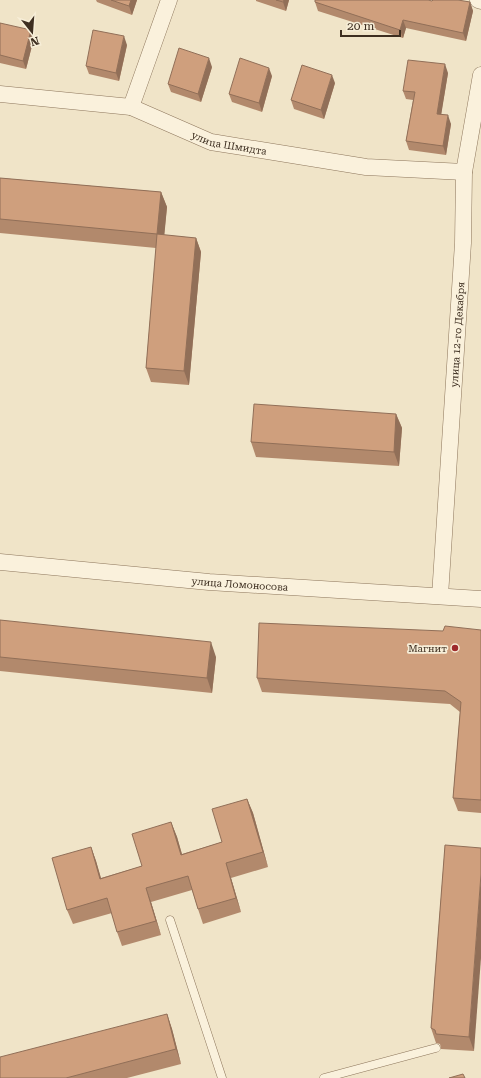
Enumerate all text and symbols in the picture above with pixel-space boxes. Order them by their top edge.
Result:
north arrow [12,12,52,52]
scale bar [341,12,400,38]
text: 20 m [347,19,374,33]
text: N [28,34,41,49]
street label: улица Шмидта [190,129,268,156]
street label: улица 12-го Декабря [448,281,466,388]
street label: улица Ломоносова [191,575,289,592]
place label: Магнит [408,643,447,654]
marker: Магнит [450,643,460,653]

